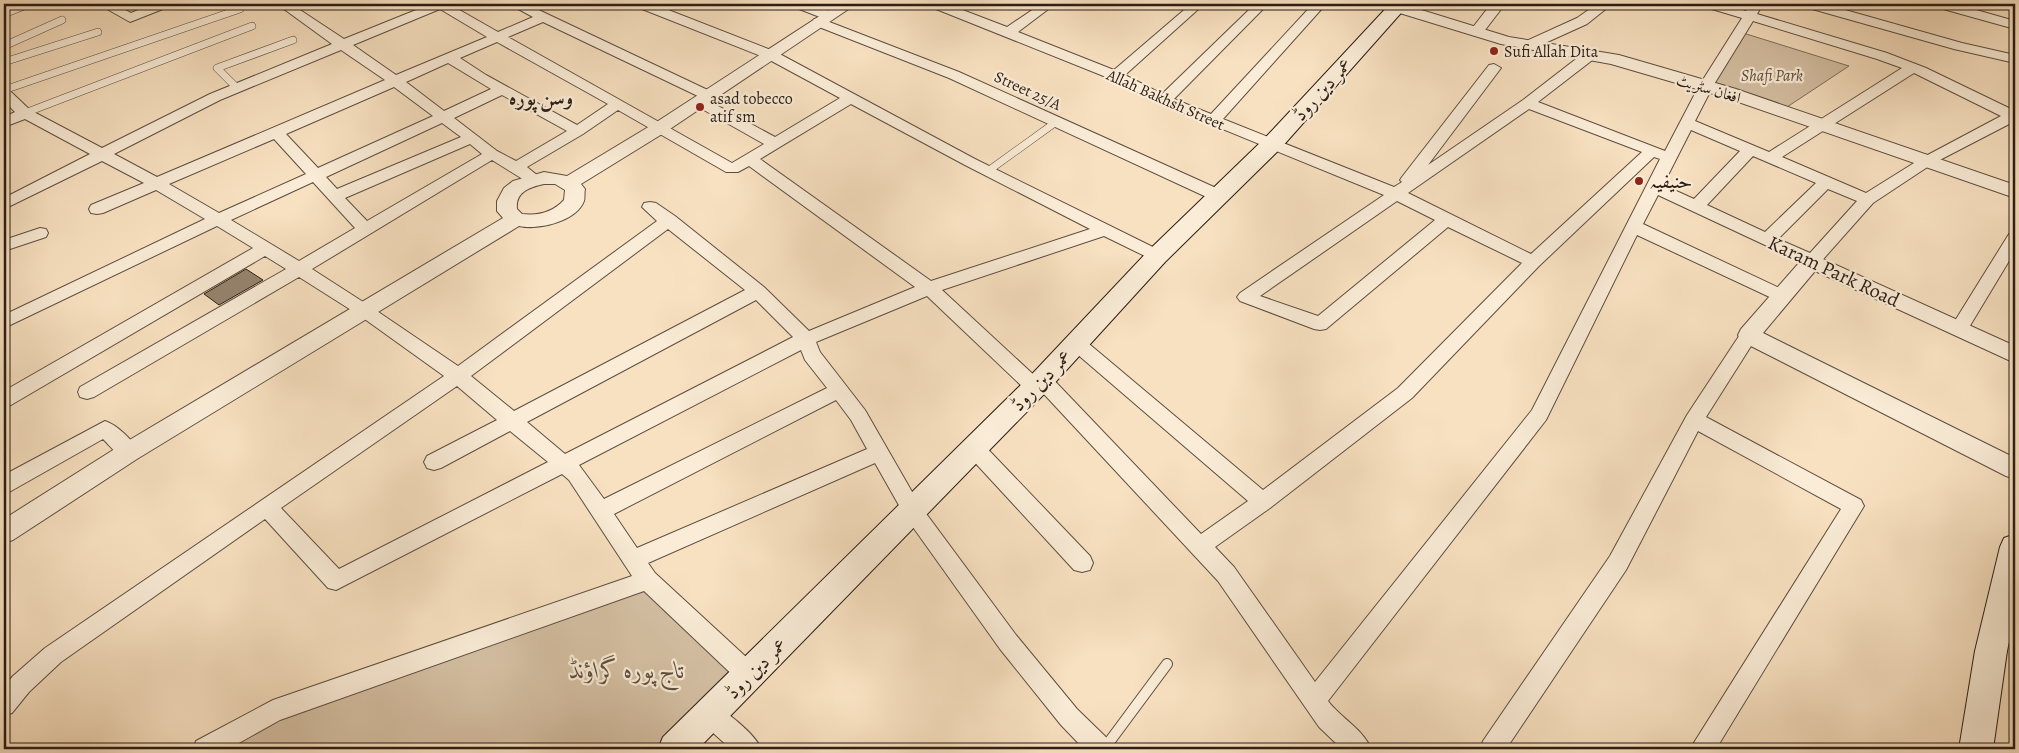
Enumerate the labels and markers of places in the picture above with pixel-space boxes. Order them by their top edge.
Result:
place label: Sufi Allah Dita [1504,41,1599,63]
marker: Sufi Allah Dita [1488,45,1500,57]
place label: asad tobecco atif sm [710,88,793,128]
marker: asad tobecco atif sm [694,101,706,113]
place label: حنیفیہ [1649,168,1692,195]
marker: حنیفیہ [1633,175,1645,187]

